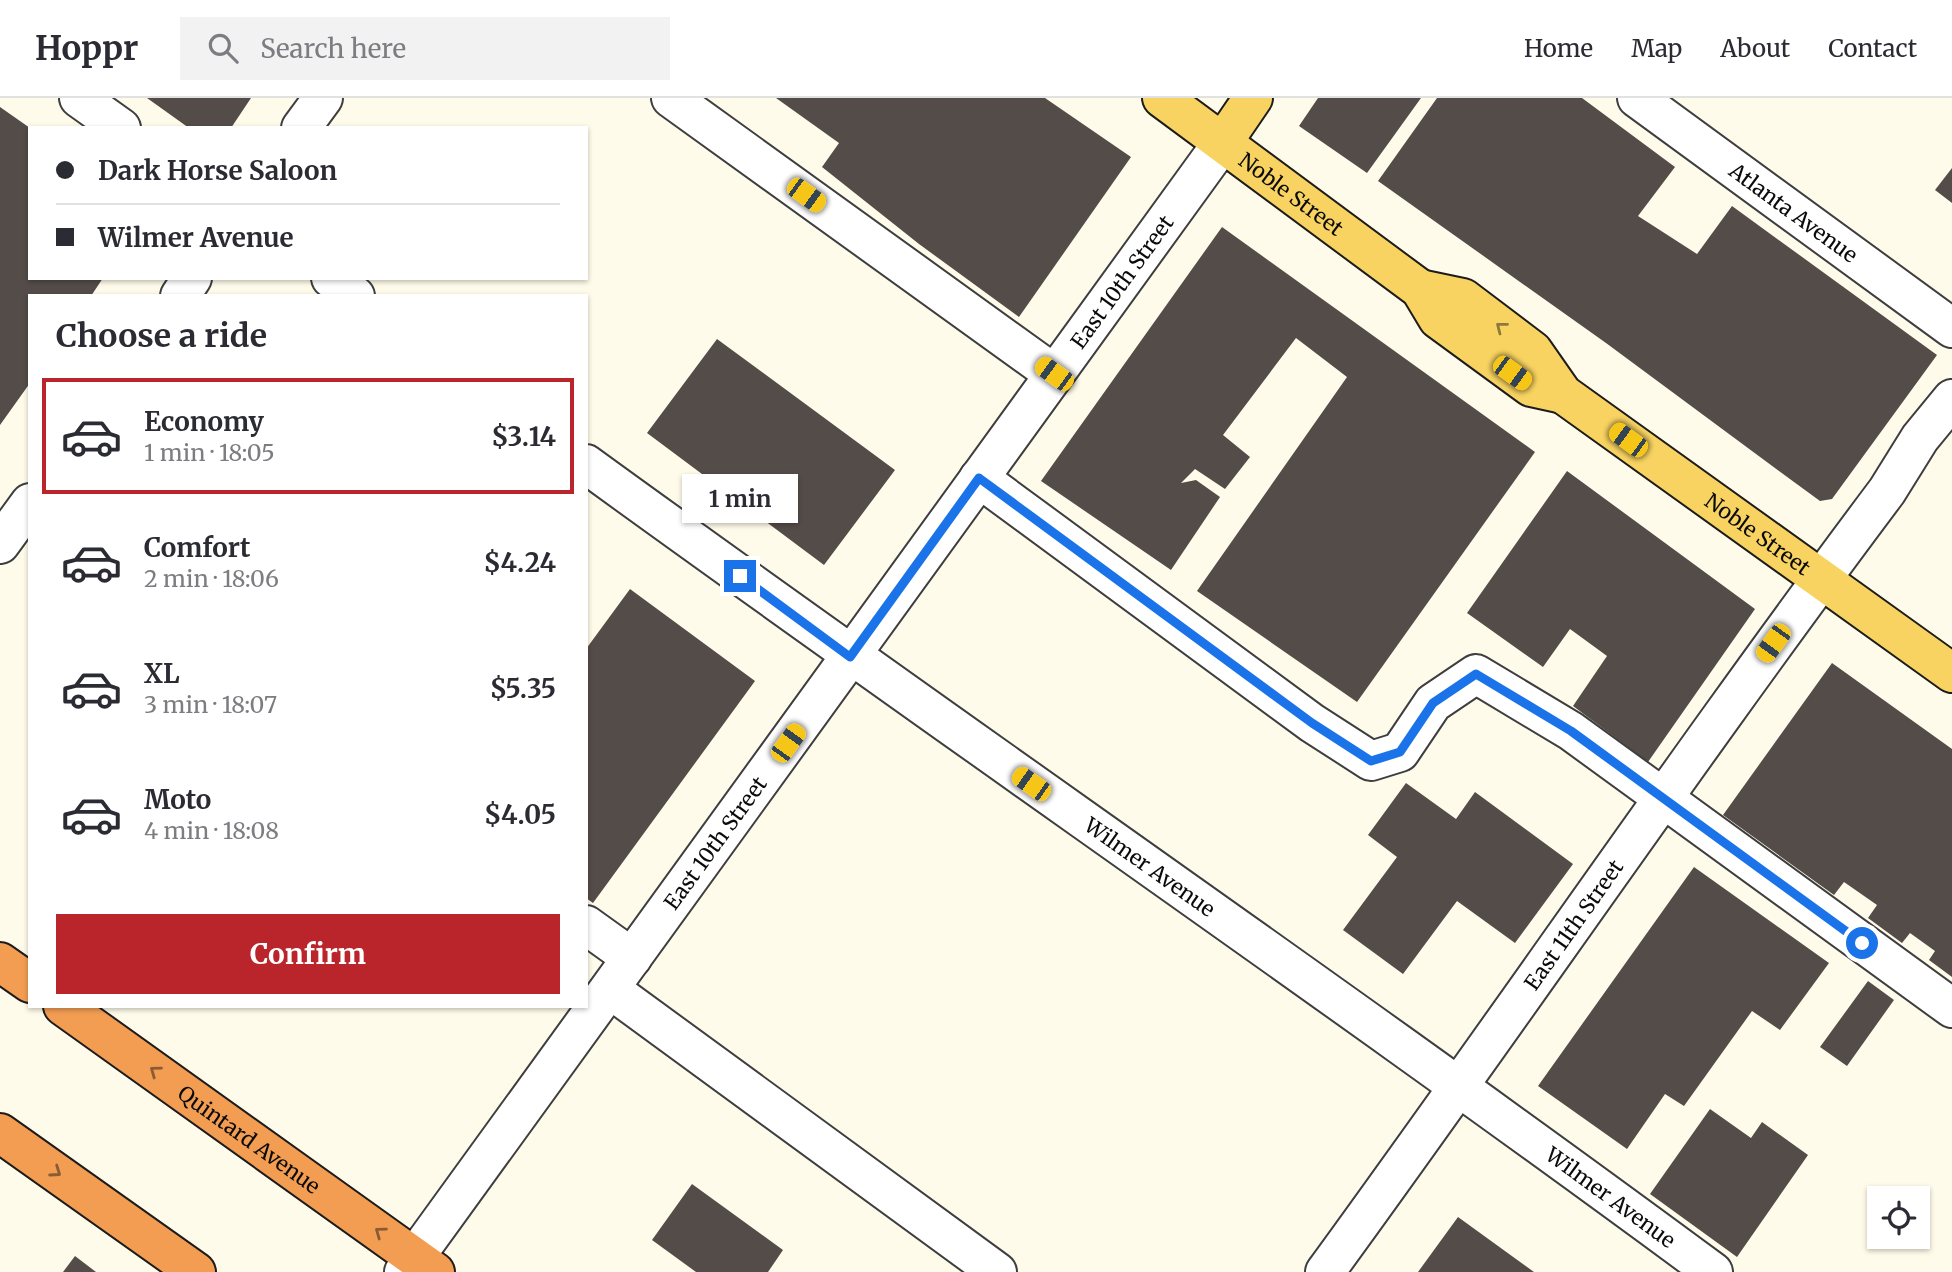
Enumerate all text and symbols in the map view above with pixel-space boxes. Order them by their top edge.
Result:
search box [180,17,670,80]
text: Hoppr [35,28,138,69]
icon: search [204,29,242,67]
text: Search here [260,32,406,65]
text: Home [1524,33,1593,64]
text: Map [1631,33,1682,64]
text: About [1720,33,1790,64]
text: Contact [1828,33,1917,64]
street label: Noble Street [1234,146,1349,241]
text: Dark Horse Saloon [98,154,337,187]
street label: Atlanta Avenue [1723,156,1863,268]
car [783,174,830,216]
street label: East 10th Street [1064,210,1179,354]
text: Wilmer Avenue [98,221,294,254]
text: Choose a ride [56,316,267,356]
one-way arrow [1496,322,1508,335]
car [1489,352,1536,394]
car [1031,353,1078,395]
icon: car [60,405,123,468]
text: Economy [144,405,264,438]
car [1605,419,1652,461]
text: $3.14 [491,420,556,453]
text: 1 min · 18:05 [144,438,275,467]
callout: 1 min [682,475,798,524]
text: 1 min [709,484,771,513]
street label: Noble Street [1700,487,1816,581]
icon: car [60,531,123,594]
text: Comfort [144,531,250,564]
text: $4.24 [483,546,556,579]
route end [724,560,756,592]
text: 2 min · 18:06 [144,564,279,593]
car [1753,620,1794,666]
icon: car [60,657,123,720]
text: XL [144,657,180,690]
text: $5.35 [490,672,556,705]
text: 3 min · 18:07 [144,690,277,719]
car [768,720,809,766]
car [1008,763,1055,805]
street label: East 10th Street [658,771,772,915]
icon: car [60,783,123,846]
text: Moto [144,783,211,816]
text: $4.05 [484,798,556,831]
street label: Wilmer Avenue [1079,811,1221,922]
text: 4 min · 18:08 [144,816,279,845]
street label: East 11th Street [1518,854,1629,995]
button: Confirm [56,914,560,994]
route start [1846,927,1878,959]
one-way arrow [150,1067,163,1079]
street label: Quintard Avenue [173,1079,326,1199]
street label: Wilmer Avenue [1540,1140,1681,1253]
one-way arrow [48,1164,61,1176]
map controls [1867,1186,1930,1249]
button: locate [1867,1186,1930,1249]
one-way arrow [375,1228,388,1240]

